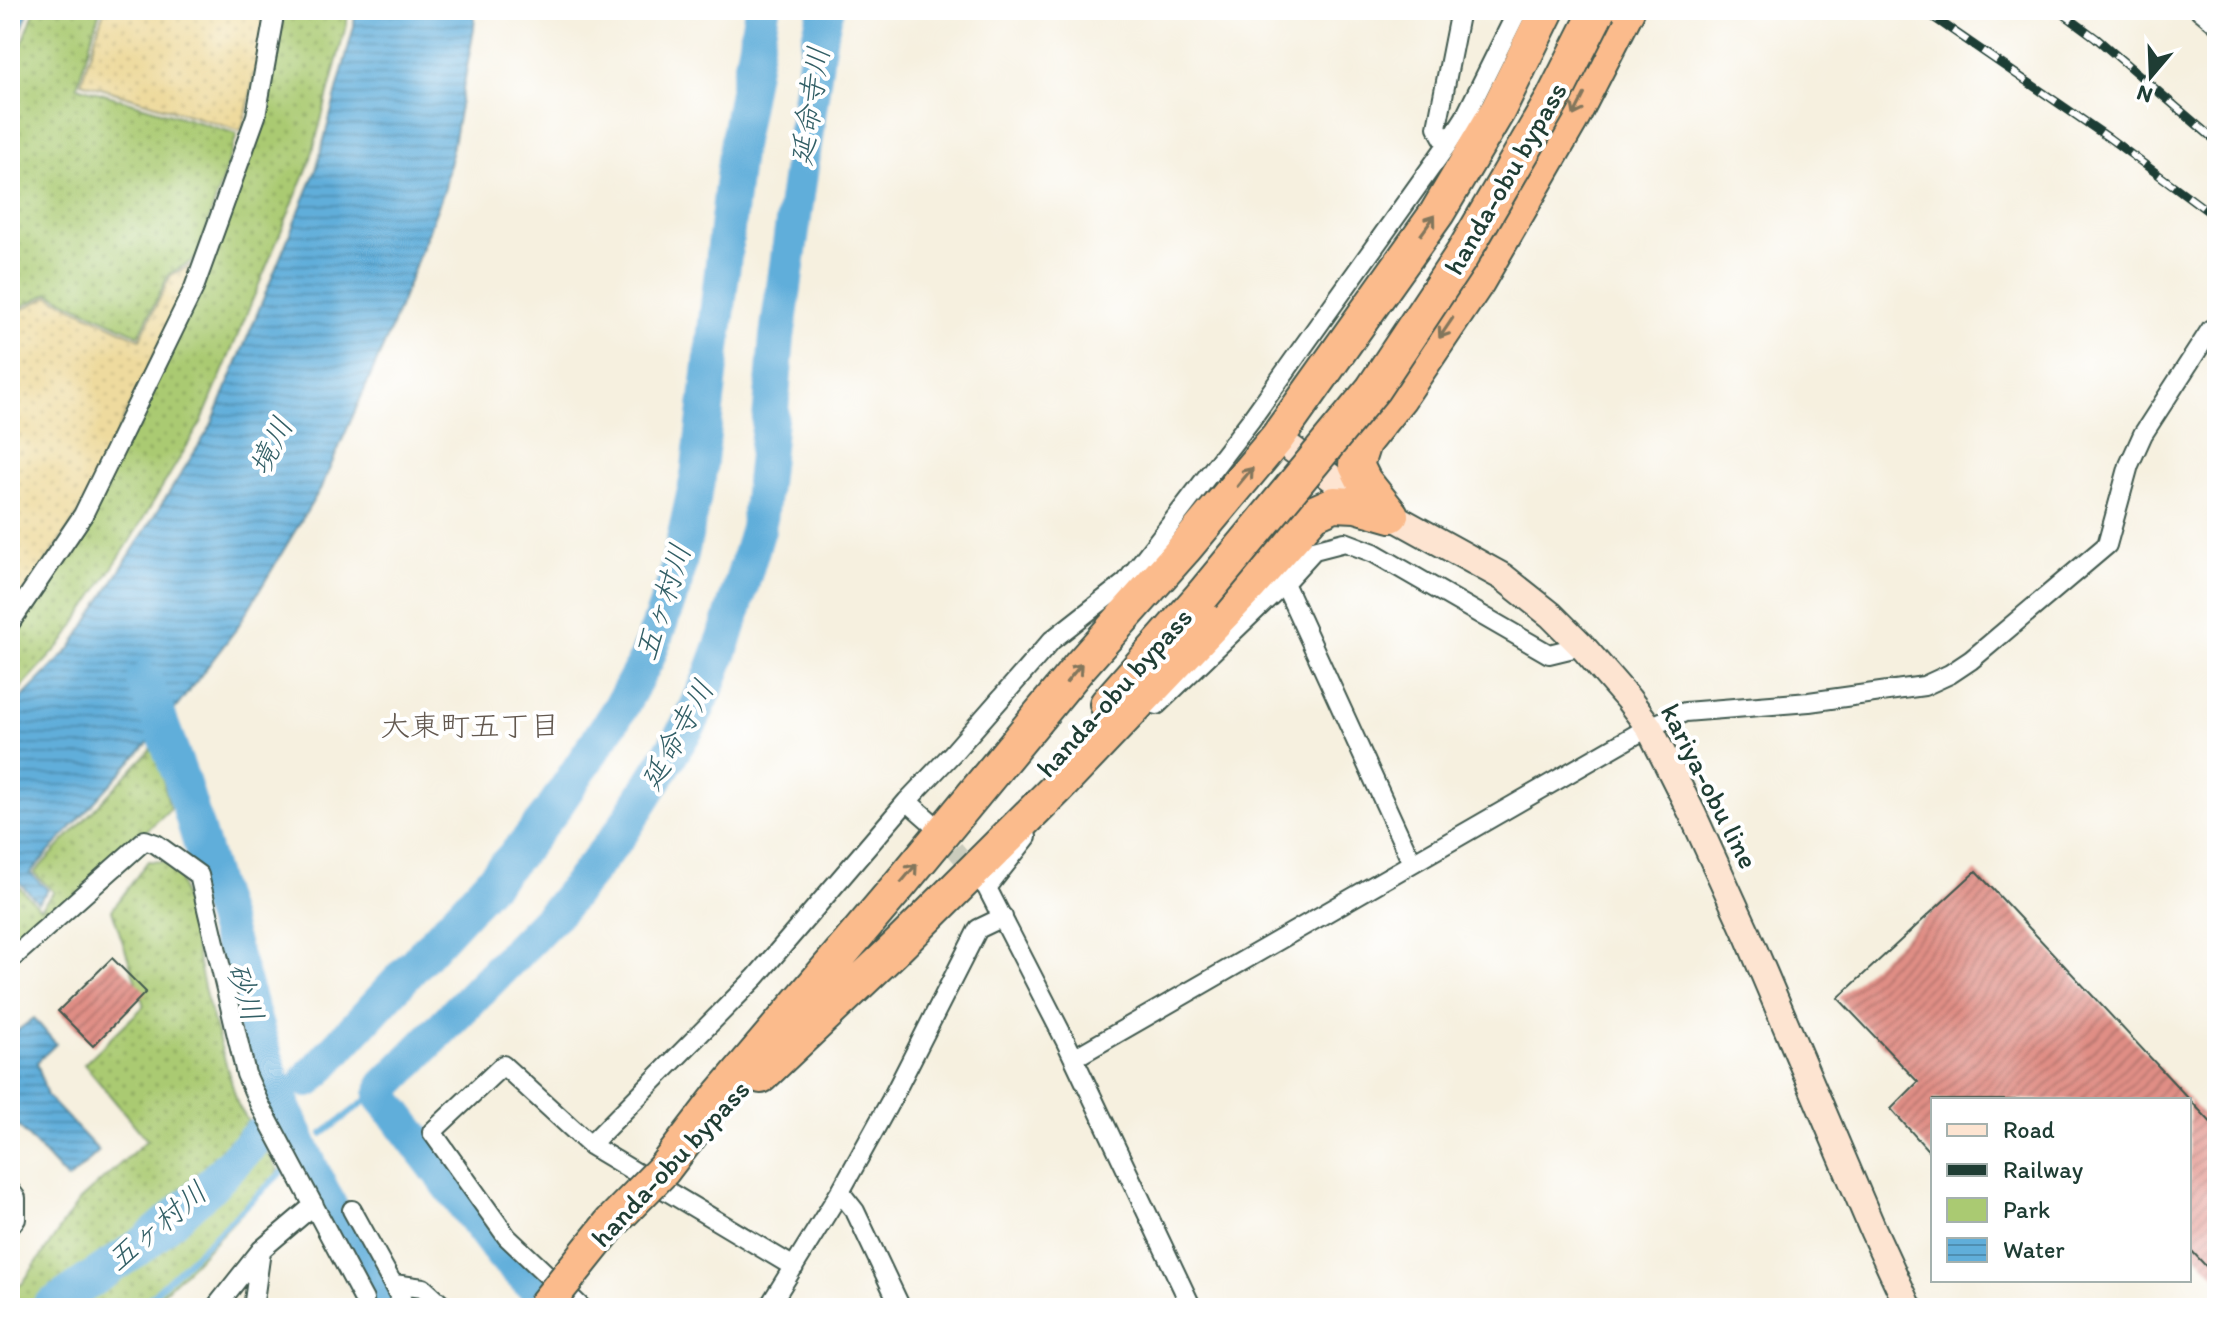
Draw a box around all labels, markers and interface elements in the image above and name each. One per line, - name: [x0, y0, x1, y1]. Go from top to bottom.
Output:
- north arrow: [2111, 36, 2191, 116]
- water label: 延命寺川: [782, 44, 837, 168]
- street label: handa-obu bypass: [1436, 76, 1574, 280]
- text: N: [2133, 79, 2156, 110]
- one-way arrow: [1570, 92, 1586, 116]
- one-way arrow: [1420, 215, 1436, 237]
- one-way arrow: [1438, 316, 1454, 339]
- water label: 境川: [240, 411, 301, 481]
- one-way arrow: [1236, 467, 1254, 487]
- water label: 五ヶ村川: [626, 539, 699, 665]
- street label: handa-obu bypass: [1029, 600, 1199, 784]
- one-way arrow: [1065, 663, 1083, 683]
- water label: 延命寺川: [631, 673, 722, 796]
- street label: kariya-obu line: [1654, 698, 1766, 874]
- district label: 大東町五丁目: [380, 707, 560, 744]
- one-way arrow: [900, 863, 918, 884]
- water label: 砂川: [219, 958, 272, 1026]
- street label: handa-obu bypass: [584, 1072, 756, 1254]
- legend: [1931, 1098, 2191, 1282]
- text: Road: [2003, 1115, 2055, 1144]
- text: Railway: [2003, 1155, 2084, 1184]
- water label: 五ヶ村川: [99, 1173, 215, 1278]
- text: Park: [2003, 1195, 2050, 1224]
- text: Water: [2003, 1235, 2065, 1264]

